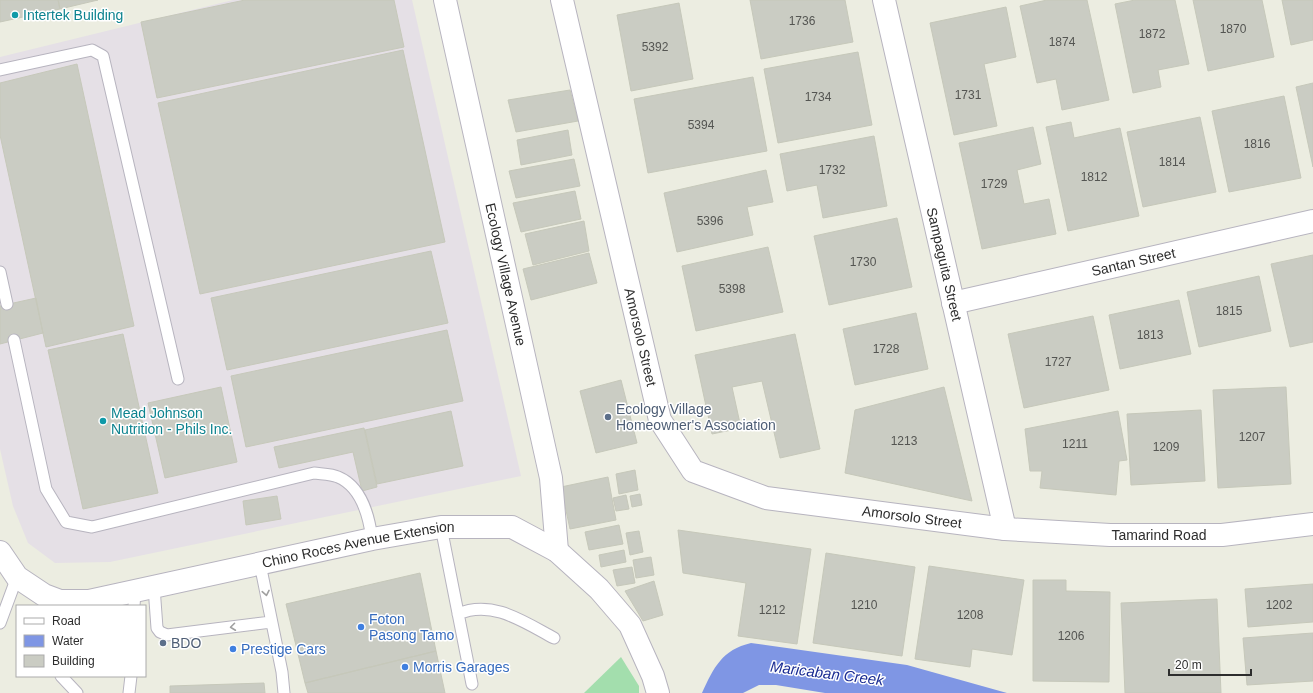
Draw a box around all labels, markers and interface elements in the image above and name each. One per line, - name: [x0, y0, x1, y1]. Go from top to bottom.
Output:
- place label: Intertek Building: [23, 7, 123, 23]
- marker: Intertek Building: [10, 10, 20, 20]
- house number: 1736: [789, 14, 816, 28]
- house number: 1870: [1220, 22, 1247, 36]
- house number: 1872: [1139, 27, 1166, 41]
- house number: 1874: [1049, 35, 1076, 49]
- house number: 5392: [642, 40, 669, 54]
- house number: 1731: [955, 88, 982, 102]
- house number: 1734: [805, 90, 832, 104]
- house number: 5394: [688, 118, 715, 132]
- house number: 1816: [1244, 137, 1271, 151]
- house number: 1814: [1159, 155, 1186, 169]
- house number: 1732: [819, 163, 846, 177]
- house number: 1812: [1081, 170, 1108, 184]
- house number: 1729: [981, 177, 1008, 191]
- street label: Ecology Village Avenue: [482, 201, 529, 348]
- street label: Sampaguita Street: [924, 206, 965, 323]
- house number: 5396: [697, 214, 724, 228]
- street label: Santan Street: [1090, 245, 1177, 279]
- house number: 1730: [850, 255, 877, 269]
- house number: 5398: [719, 282, 746, 296]
- street label: Amorsolo Street: [621, 286, 660, 388]
- house number: 1815: [1216, 304, 1243, 318]
- house number: 1813: [1137, 328, 1164, 342]
- house number: 1728: [873, 342, 900, 356]
- house number: 1727: [1045, 355, 1072, 369]
- place label: Ecology Village Homeowner's Association: [616, 401, 776, 433]
- place label: Mead Johnson Nutrition - Phils Inc.: [111, 405, 232, 437]
- marker: Ecology Village Homeowner's Association: [603, 412, 613, 422]
- marker: Mead Johnson Nutrition - Phils Inc.: [98, 416, 108, 426]
- house number: 1207: [1239, 430, 1266, 444]
- house number: 1213: [891, 434, 918, 448]
- house number: 1211: [1062, 437, 1088, 451]
- house number: 1209: [1153, 440, 1180, 454]
- street label: Amorsolo Street: [861, 503, 963, 531]
- street label: Chino Roces Avenue Extension: [260, 519, 455, 571]
- street label: Tamarind Road: [1111, 527, 1206, 543]
- one-way arrow: [261, 590, 269, 596]
- house number: 1210: [851, 598, 878, 612]
- house number: 1202: [1266, 598, 1293, 612]
- house number: 1212: [759, 603, 786, 617]
- legend: [16, 605, 146, 677]
- house number: 1208: [957, 608, 984, 622]
- place label: Foton Pasong Tamo: [369, 611, 455, 643]
- text: Road: [52, 614, 81, 628]
- one-way arrow: [230, 622, 236, 631]
- marker: Foton Pasong Tamo: [356, 622, 366, 632]
- house number: 1206: [1058, 629, 1085, 643]
- text: Water: [52, 634, 84, 648]
- place label: BDO: [171, 635, 201, 651]
- marker: BDO: [158, 638, 168, 648]
- place label: Prestige Cars: [241, 641, 326, 657]
- marker: Prestige Cars: [228, 644, 238, 654]
- scale bar: [1169, 651, 1251, 677]
- text: Building: [52, 654, 95, 668]
- water label: Maricaban Creek: [769, 658, 886, 689]
- text: 20 m: [1175, 658, 1202, 672]
- place label: Morris Garages: [413, 659, 509, 675]
- marker: Morris Garages: [400, 662, 410, 672]

